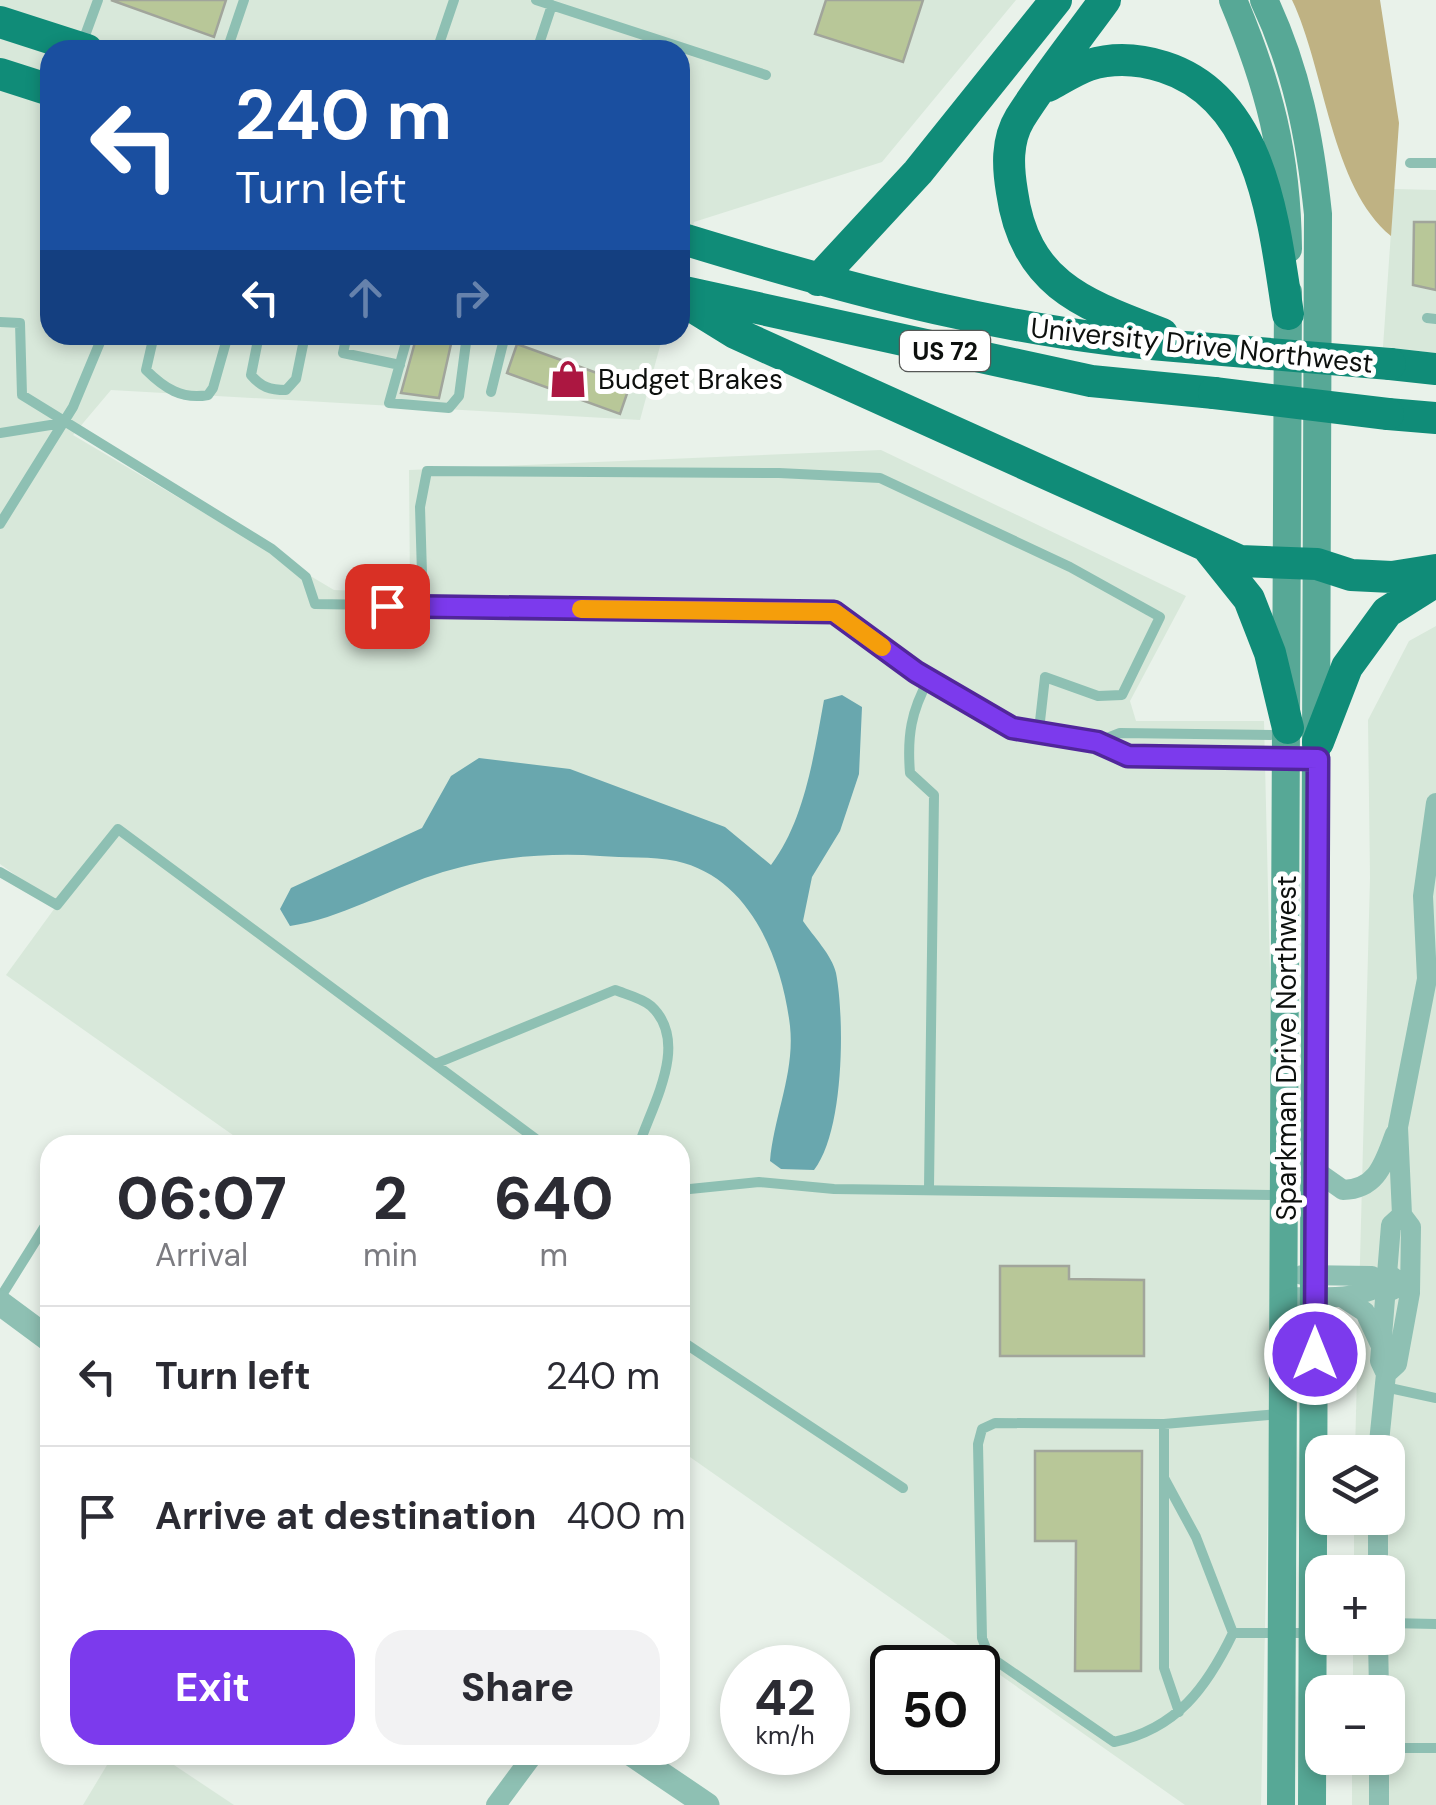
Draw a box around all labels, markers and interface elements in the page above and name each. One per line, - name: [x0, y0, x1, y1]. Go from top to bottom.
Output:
- text: 240 m: [235, 70, 452, 161]
- icon: left: [70, 80, 200, 210]
- text: Turn left: [235, 158, 407, 217]
- icon: left: [233, 270, 288, 325]
- icon: ahead: [338, 270, 393, 325]
- icon: right: [443, 270, 498, 325]
- street label: University Drive Northwest: [1029, 309, 1375, 382]
- road number: US 72: [900, 331, 990, 371]
- shop icon: Budget Brakes: [547, 358, 589, 400]
- place label: Budget Brakes: [598, 361, 783, 398]
- pin: [345, 564, 430, 649]
- icon: arrive: [360, 579, 415, 634]
- street label: Sparkman Drive Northwest: [1268, 875, 1305, 1221]
- text: 06:07: [116, 1159, 287, 1238]
- text: 2: [373, 1159, 408, 1238]
- text: 640: [494, 1159, 614, 1238]
- text: Arrival: [155, 1234, 248, 1276]
- text: min: [363, 1234, 418, 1276]
- text: m: [540, 1234, 568, 1276]
- position arrow: [1263, 1302, 1367, 1406]
- icon: left: [70, 1349, 125, 1404]
- text: Turn left: [155, 1351, 311, 1401]
- text: 240 m: [546, 1351, 660, 1401]
- map controls: [1305, 1435, 1405, 1775]
- button: layers: [1305, 1435, 1405, 1535]
- icon: arrive: [70, 1489, 125, 1544]
- text: Arrive at destination: [155, 1491, 537, 1541]
- text: 400 m: [567, 1491, 686, 1541]
- button: +: [1305, 1555, 1405, 1655]
- button: Exit: [70, 1630, 355, 1745]
- button: Share: [375, 1630, 660, 1745]
- speed limit sign: 50: [870, 1645, 1000, 1775]
- text: 42: [754, 1665, 816, 1731]
- button: −: [1305, 1675, 1405, 1775]
- text: km/h: [755, 1719, 815, 1752]

